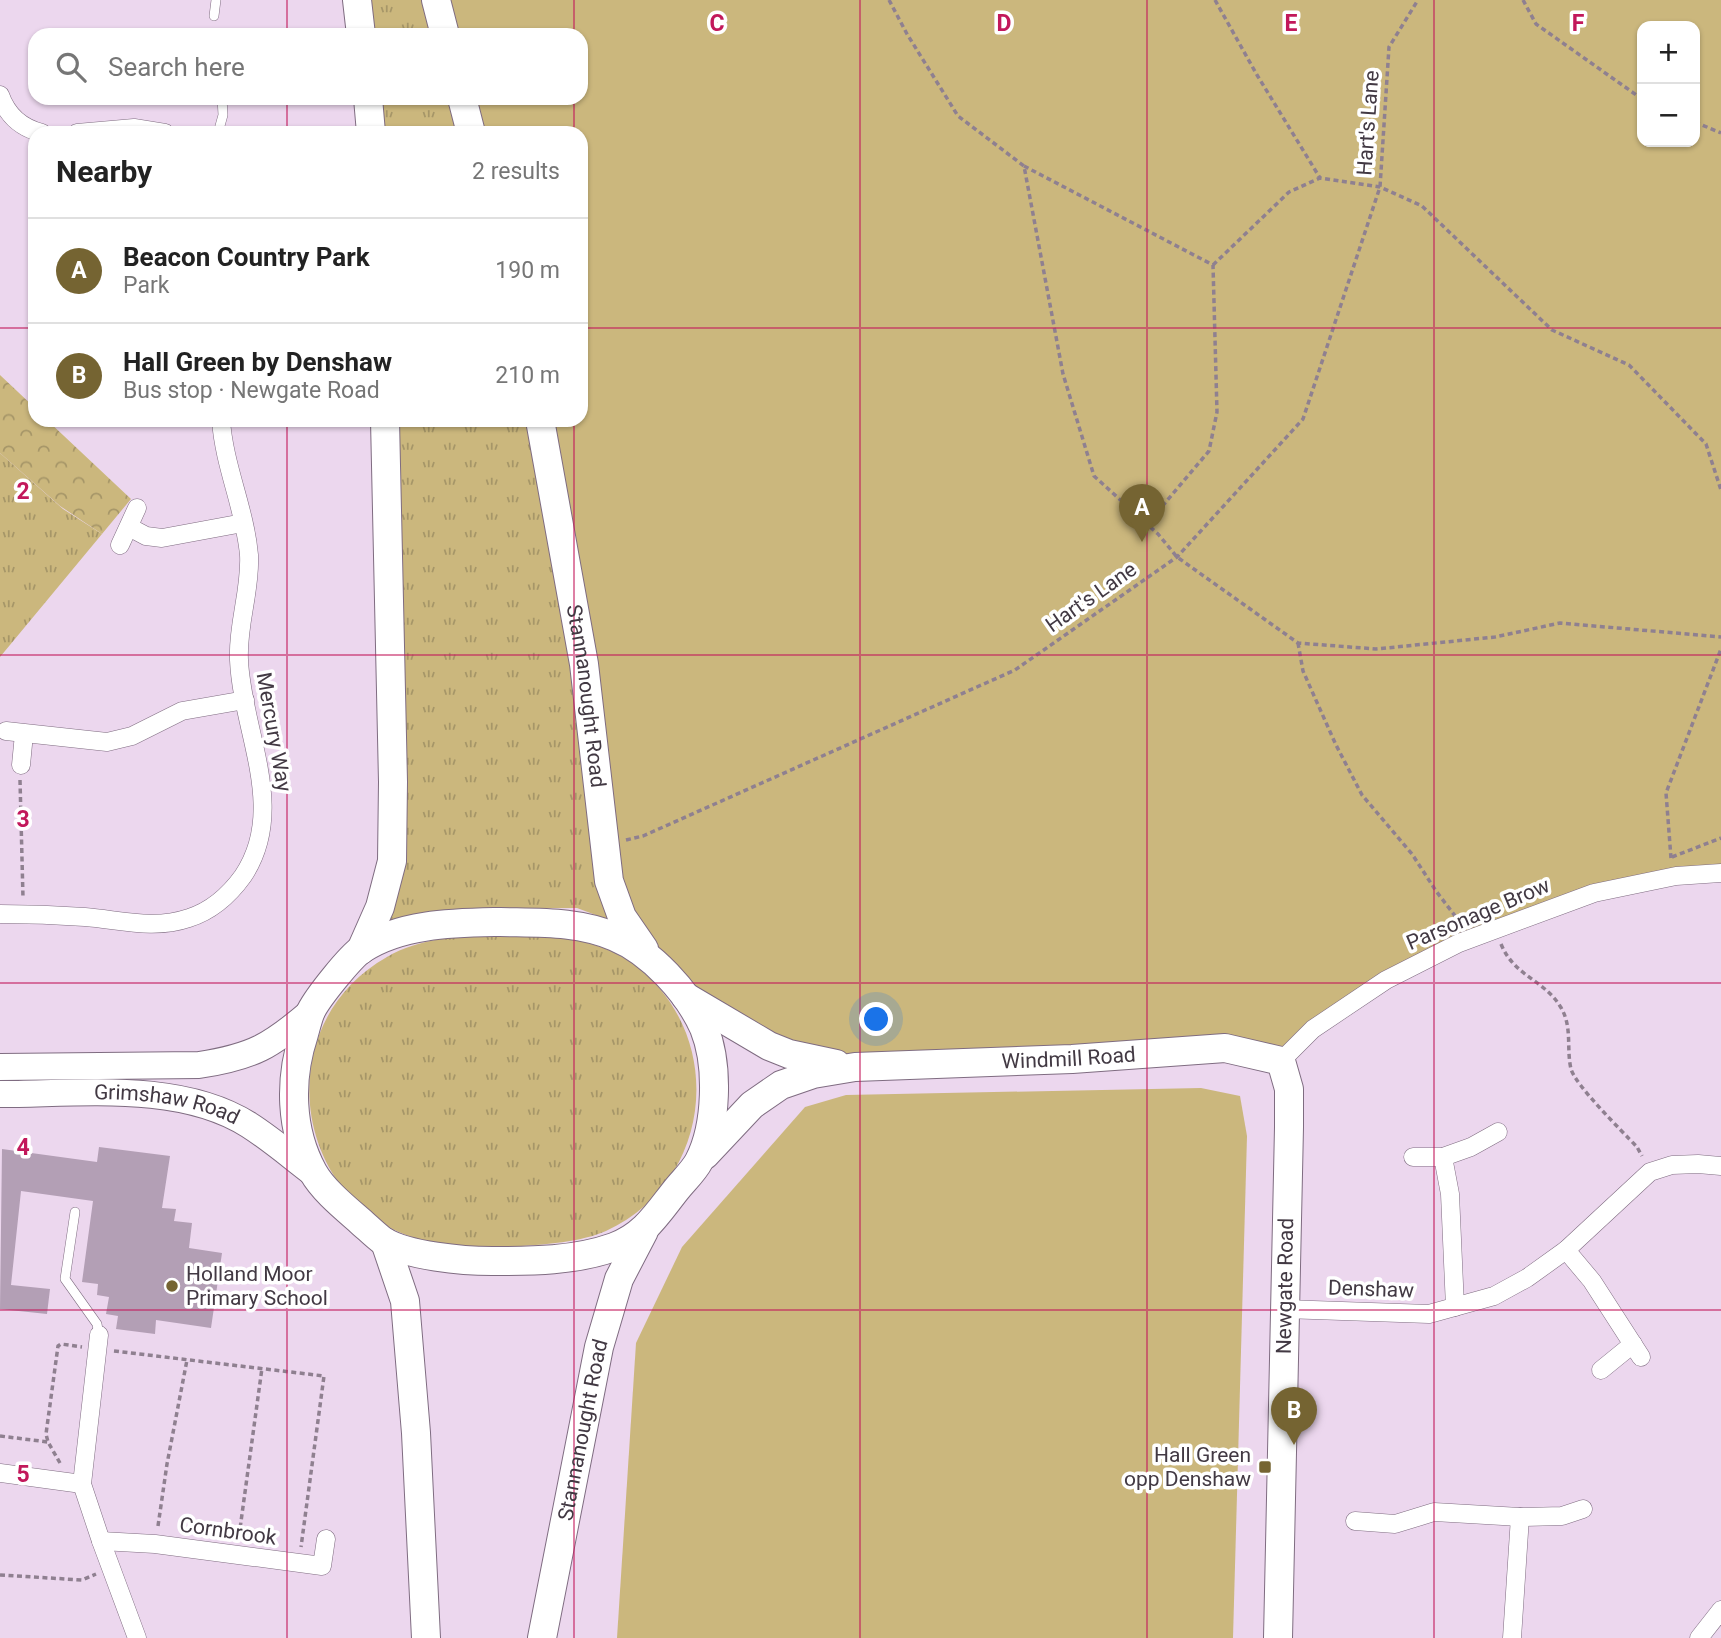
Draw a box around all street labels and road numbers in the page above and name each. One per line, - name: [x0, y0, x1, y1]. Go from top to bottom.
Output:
- street label: Hart's Lane: [1352, 70, 1384, 176]
- street label: Hart's Lane: [1041, 557, 1141, 637]
- street label: Stannanought Road: [562, 603, 610, 789]
- street label: Mercury Way: [252, 670, 296, 794]
- street label: Parsonage Brow: [1403, 873, 1553, 955]
- street label: Windmill Road: [1001, 1042, 1136, 1074]
- street label: Grimshaw Road: [94, 1080, 243, 1129]
- street label: Newgate Road: [1272, 1218, 1298, 1354]
- street label: Denshaw: [1328, 1276, 1415, 1303]
- street label: Stannanought Road: [553, 1336, 613, 1523]
- street label: Cornbrook: [178, 1512, 278, 1550]

